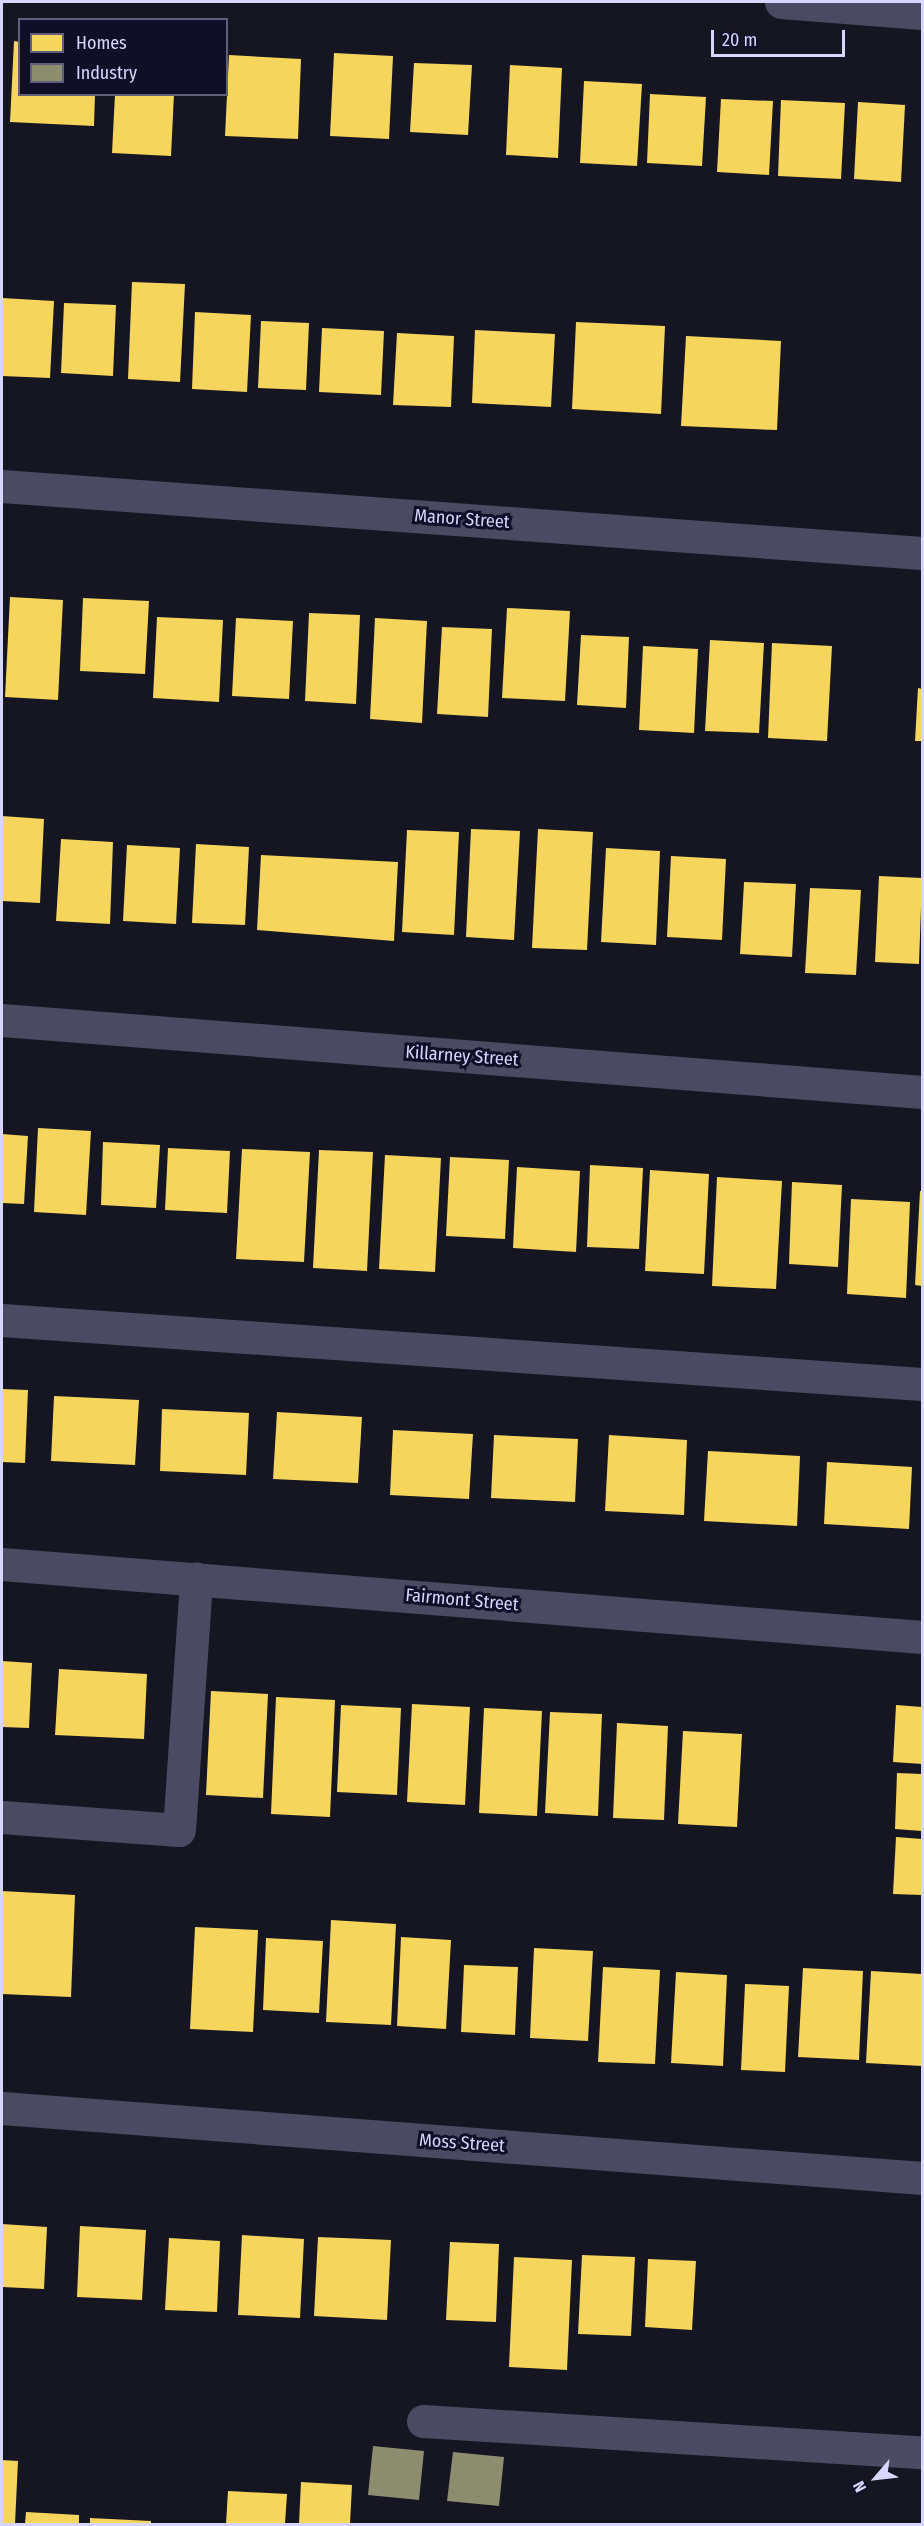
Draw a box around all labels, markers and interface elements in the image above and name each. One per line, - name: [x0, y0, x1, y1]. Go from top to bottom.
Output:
- legend: [18, 18, 228, 96]
- scale bar: [714, 18, 848, 56]
- text: 20 m: [722, 29, 757, 51]
- text: Homes: [76, 32, 127, 54]
- text: Industry: [76, 62, 137, 84]
- street label: Manor Street: [414, 505, 510, 533]
- street label: Killarney Street: [405, 1041, 519, 1071]
- street label: Fairmont Street: [404, 1584, 520, 1616]
- street label: Moss Street: [418, 2129, 506, 2157]
- north arrow: [846, 2448, 906, 2508]
- text: N: [849, 2478, 870, 2495]

